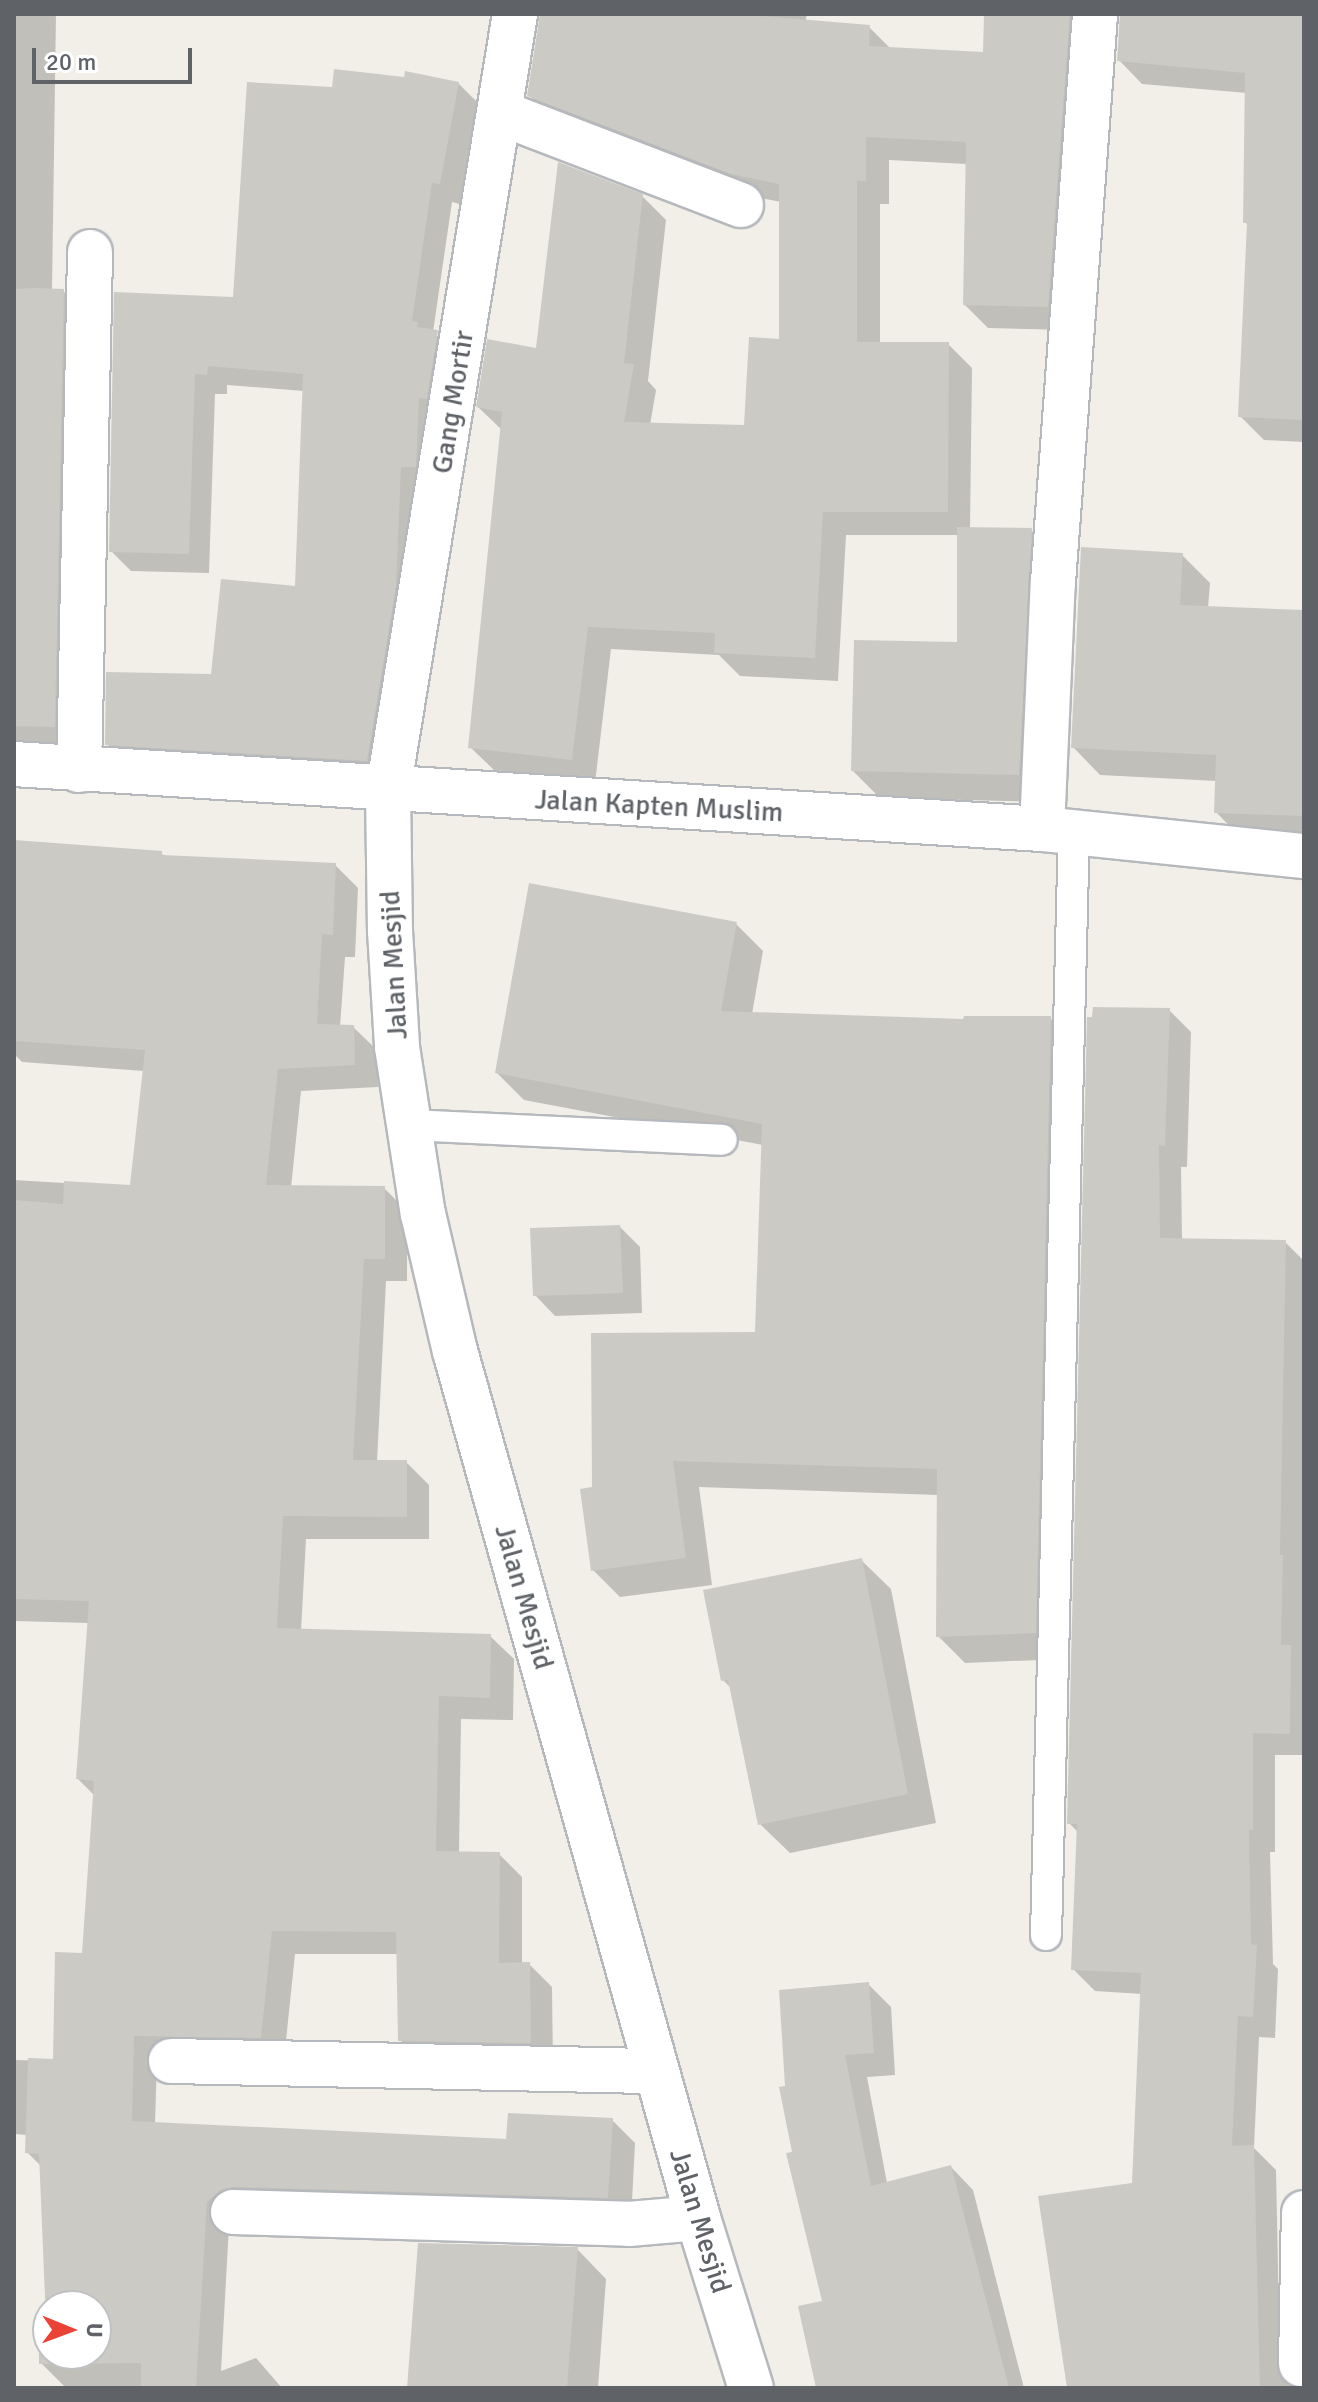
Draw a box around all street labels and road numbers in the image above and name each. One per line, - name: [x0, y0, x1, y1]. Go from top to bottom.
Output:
- street label: Gang Mortir: [425, 328, 481, 476]
- street label: Jalan Kapten Muslim: [534, 783, 784, 829]
- street label: Jalan Mesjid: [373, 890, 415, 1040]
- street label: Jalan Mesjid: [487, 1521, 561, 1673]
- street label: Jalan Mesjid: [662, 2145, 738, 2297]

